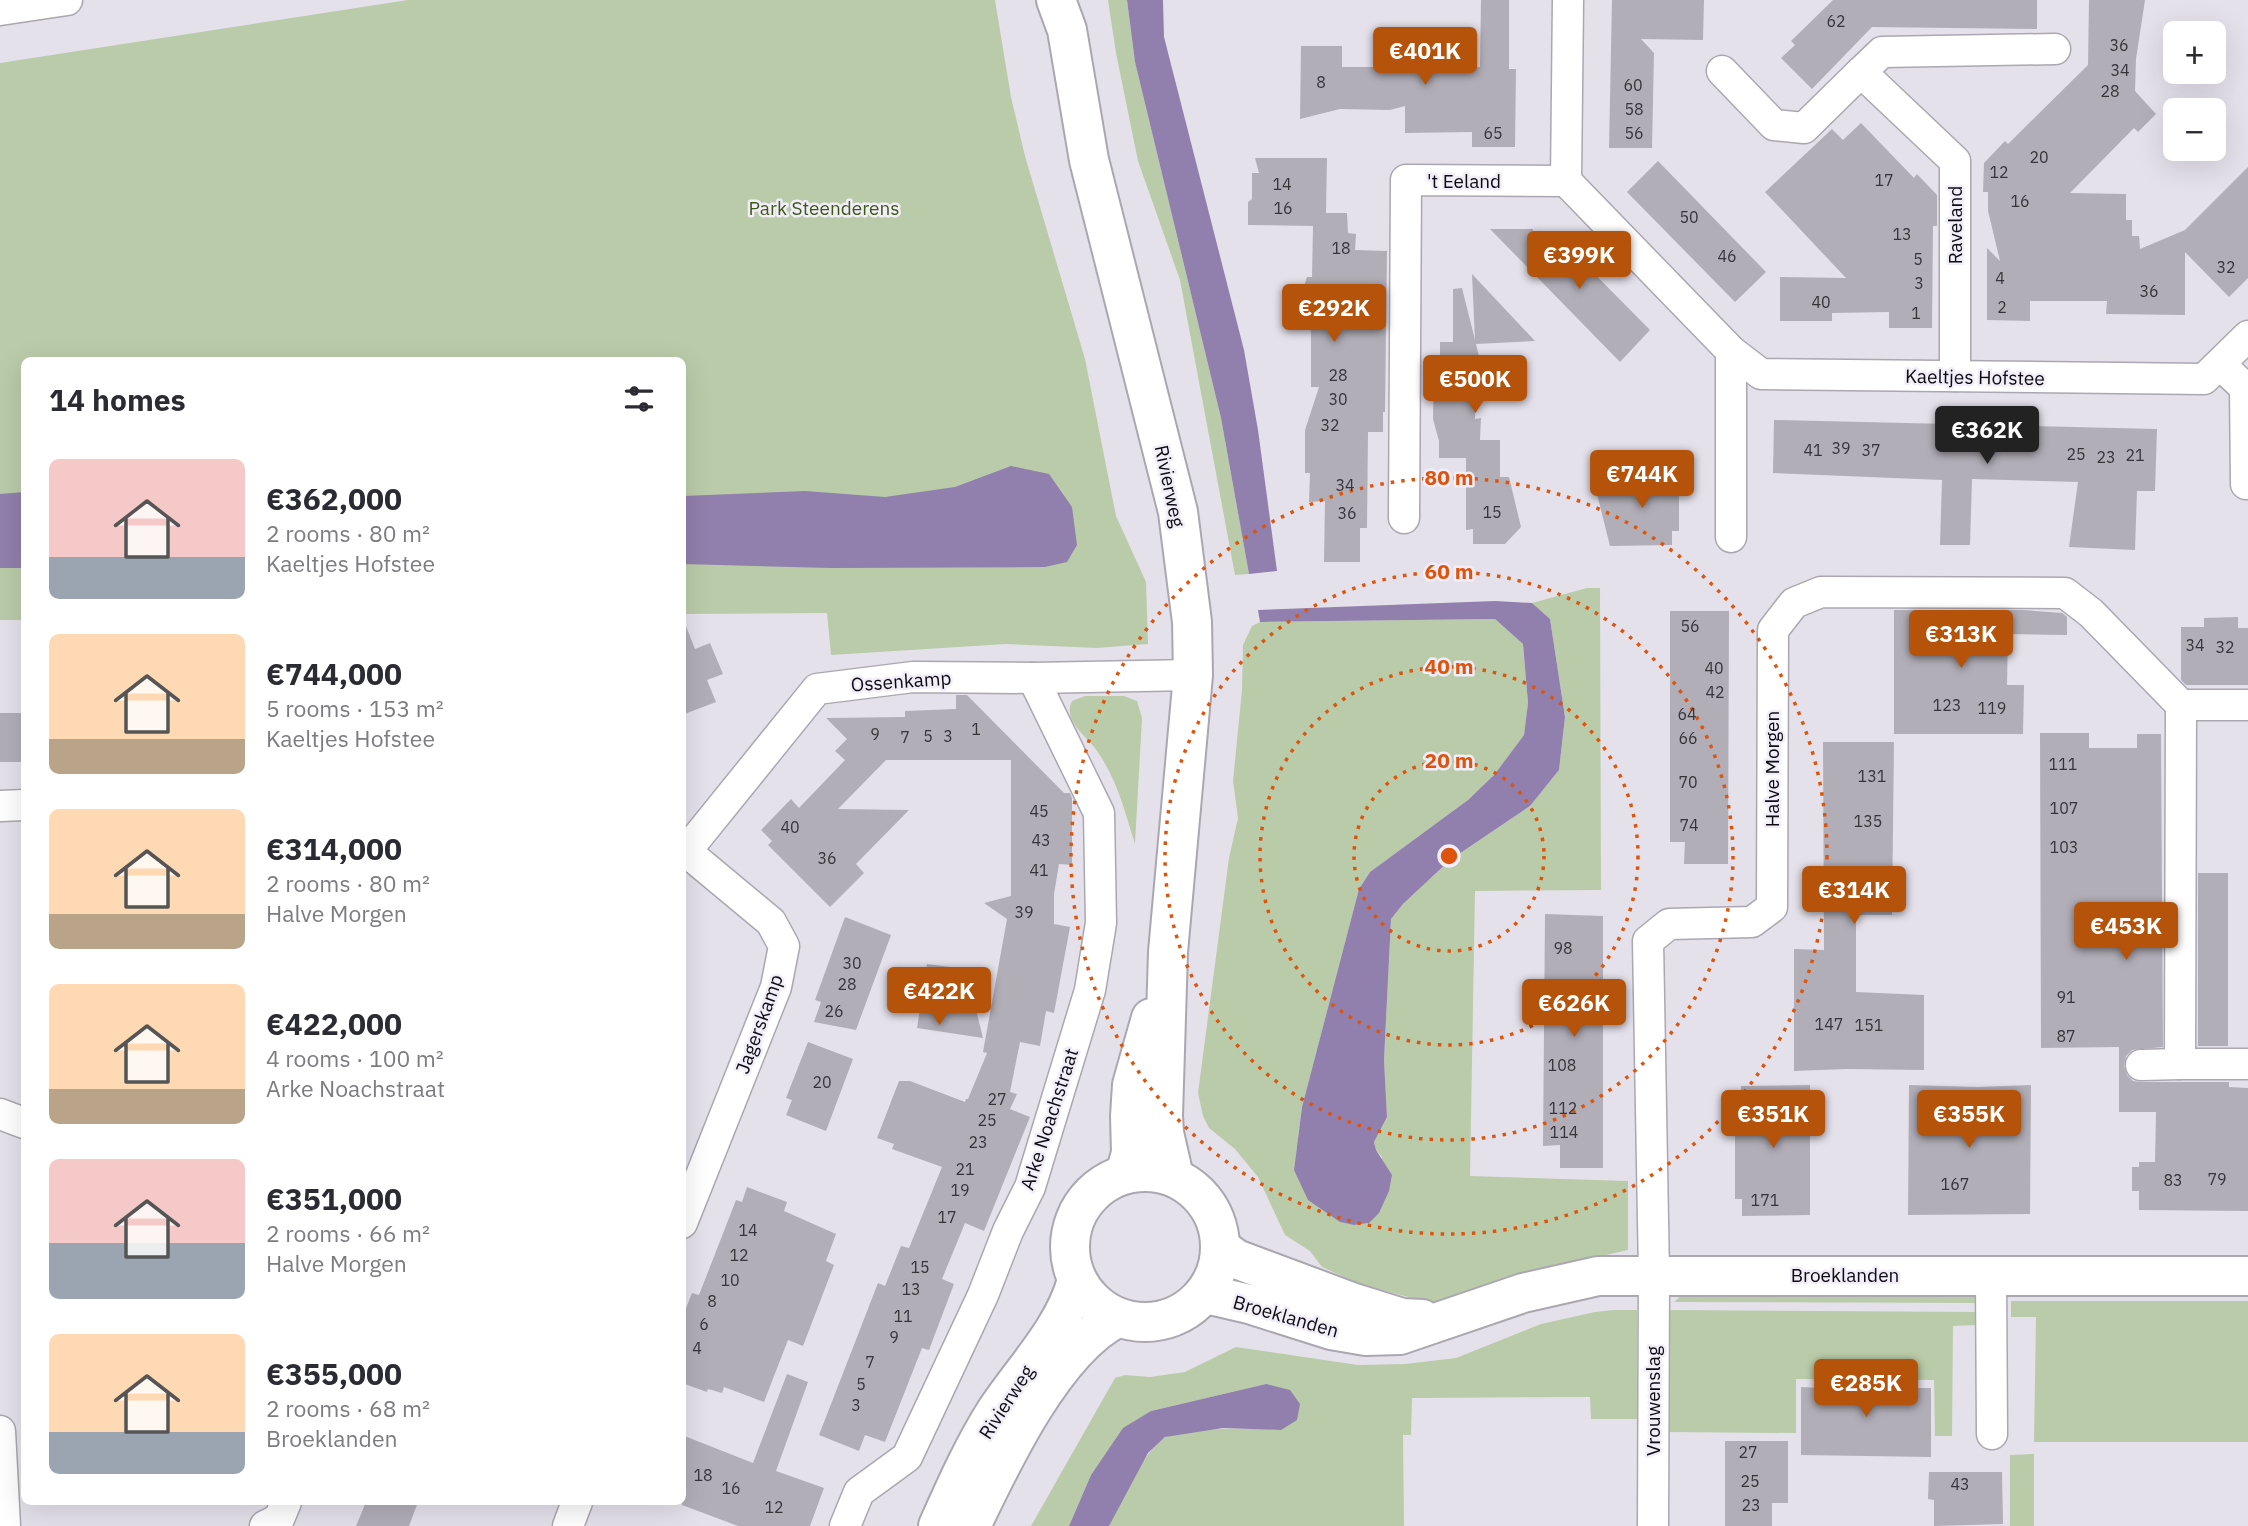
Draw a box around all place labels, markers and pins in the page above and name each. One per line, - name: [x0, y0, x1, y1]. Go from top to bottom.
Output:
- pin: €401K: [1376, 28, 1474, 87]
- pin: €399K: [1530, 232, 1628, 291]
- pin: €292K: [1285, 284, 1383, 344]
- pin: €500K: [1426, 356, 1524, 415]
- pin: €362K: [1938, 406, 2036, 466]
- pin: €744K: [1593, 450, 1691, 510]
- pin: €313K: [1912, 610, 2010, 670]
- centre of rings: [1437, 844, 1461, 868]
- pin: €314K: [1805, 866, 1903, 926]
- pin: €453K: [2077, 902, 2175, 962]
- pin: €422K: [890, 968, 988, 1027]
- pin: €626K: [1525, 979, 1623, 1039]
- pin: €351K: [1724, 1090, 1822, 1150]
- pin: €355K: [1920, 1090, 2018, 1150]
- pin: €285K: [1817, 1360, 1915, 1419]

